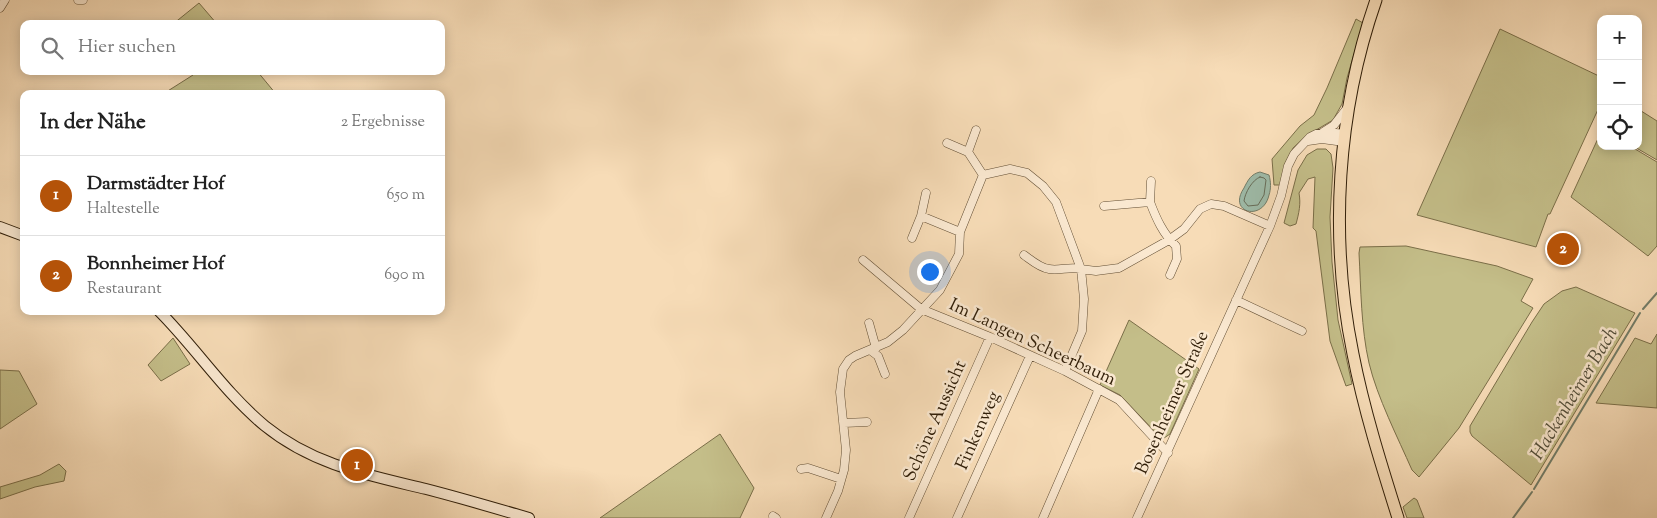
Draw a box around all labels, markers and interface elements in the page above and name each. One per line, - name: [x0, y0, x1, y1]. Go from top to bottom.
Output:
- map controls: [1597, 15, 1642, 150]
- button: +: [1597, 15, 1642, 60]
- search box: [20, 20, 445, 75]
- icon: search: [38, 34, 66, 62]
- text: Hier suchen: [78, 34, 176, 61]
- button: −: [1597, 60, 1642, 105]
- button: locate: [1597, 105, 1642, 150]
- text: In der Nähe: [40, 108, 146, 138]
- text: 2 Ergebnisse: [341, 111, 425, 134]
- text: Darmstädter Hof: [87, 171, 225, 198]
- text: 1: [53, 184, 59, 207]
- text: 650 m: [386, 184, 425, 207]
- text: Haltestelle: [87, 198, 160, 221]
- pin: 2: [1547, 230, 1579, 268]
- text: Bonnheimer Hof: [87, 251, 225, 278]
- your location: [917, 259, 943, 285]
- text: 2: [52, 264, 60, 287]
- text: 690 m: [384, 264, 425, 287]
- text: Restaurant: [87, 278, 162, 301]
- street label: Im Langen Scheerbaum: [944, 293, 1120, 393]
- water label: Hackenheimer Bach: [1525, 322, 1626, 465]
- street label: Bosenheimer Straße: [1130, 327, 1216, 479]
- street label: Schöne Aussicht: [898, 356, 974, 486]
- street label: Finkenweg: [950, 387, 1008, 474]
- pin: 1: [341, 446, 373, 484]

